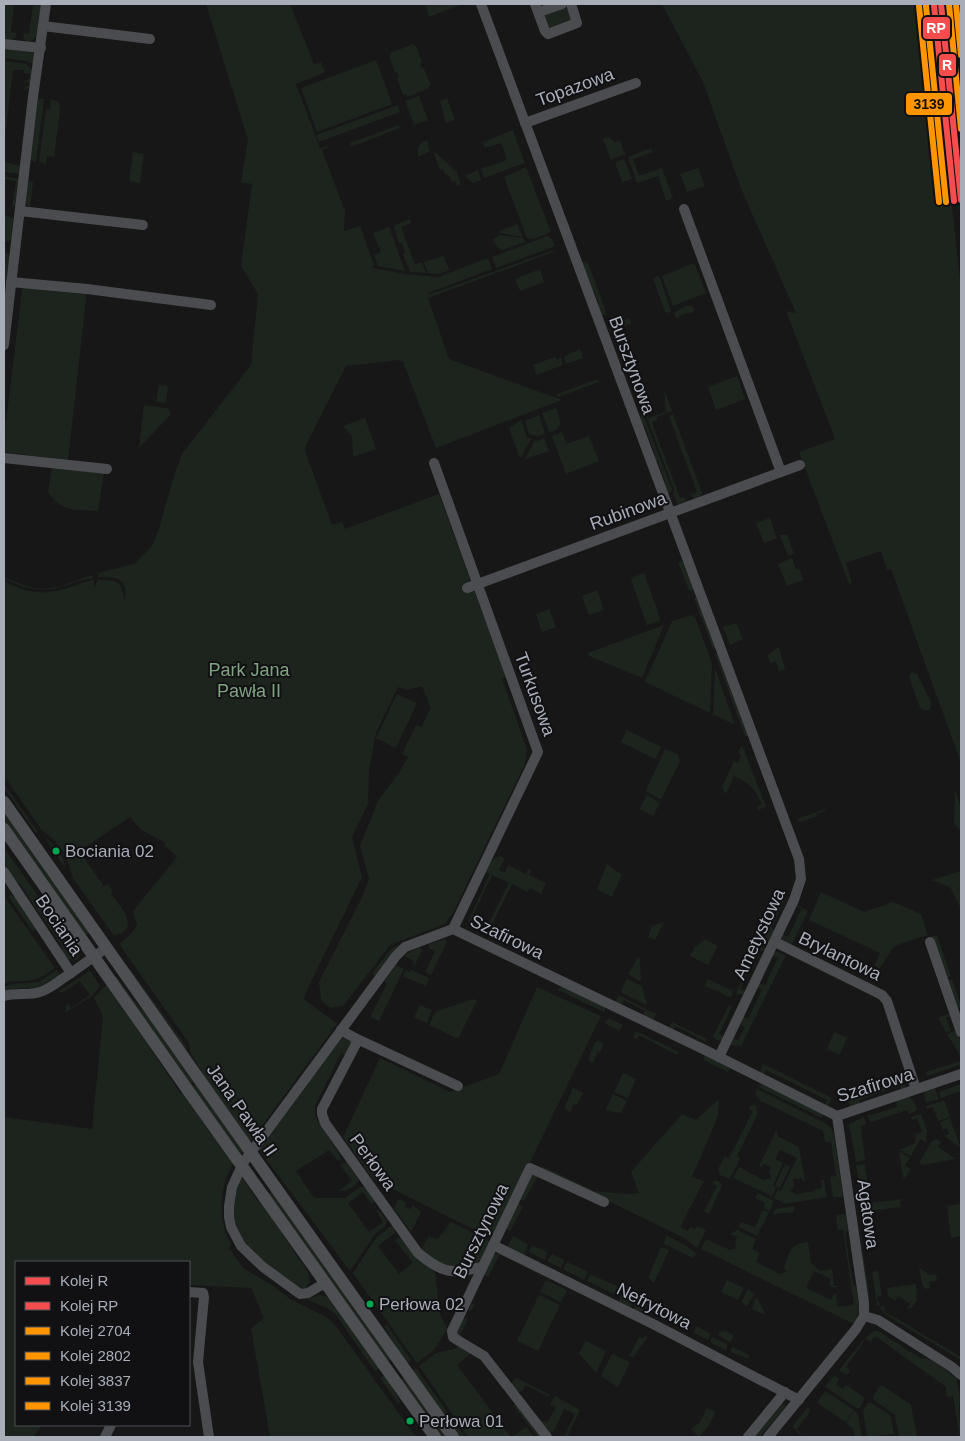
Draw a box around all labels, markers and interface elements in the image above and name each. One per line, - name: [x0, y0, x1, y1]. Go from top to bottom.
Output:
- line badge: RP: [922, 16, 951, 40]
- text: RP: [926, 20, 946, 36]
- line badge: R: [938, 53, 957, 77]
- text: R: [942, 57, 952, 73]
- street label: Topazowa: [533, 63, 617, 110]
- line badge: 3139: [905, 92, 953, 116]
- text: 3139: [913, 96, 945, 112]
- street label: Bursztynowa: [605, 313, 659, 418]
- street label: Rubinowa: [587, 488, 670, 534]
- street label: Turkusowa: [511, 650, 560, 739]
- park label: Park Jana Pawła II: [208, 660, 291, 701]
- place label: Bociania 02: [65, 842, 154, 861]
- marker: Bociania 02: [51, 846, 61, 856]
- street label: Ametystowa: [729, 884, 789, 983]
- street label: Bociania: [31, 891, 87, 960]
- street label: Szafirowa: [467, 911, 548, 964]
- street label: Brylantowa: [796, 927, 885, 985]
- street label: Jana Pawła II: [203, 1060, 281, 1160]
- street label: Szafirowa: [834, 1064, 917, 1106]
- street label: Perłowa: [346, 1130, 401, 1195]
- street label: Agatowa: [853, 1178, 883, 1251]
- street label: Bursztynowa: [449, 1179, 513, 1282]
- legend: [15, 1261, 190, 1426]
- text: Kolej R: [60, 1272, 109, 1289]
- street label: Nefrytowa: [613, 1279, 696, 1334]
- place label: Perłowa 02: [379, 1295, 464, 1314]
- text: Kolej RP: [60, 1297, 118, 1314]
- marker: Perłowa 02: [365, 1299, 375, 1309]
- text: Kolej 2704: [60, 1322, 131, 1339]
- text: Kolej 2802: [60, 1347, 131, 1364]
- text: Kolej 3837: [60, 1372, 131, 1389]
- text: Kolej 3139: [60, 1397, 131, 1414]
- place label: Perłowa 01: [419, 1412, 504, 1431]
- marker: Perłowa 01: [405, 1416, 415, 1426]

